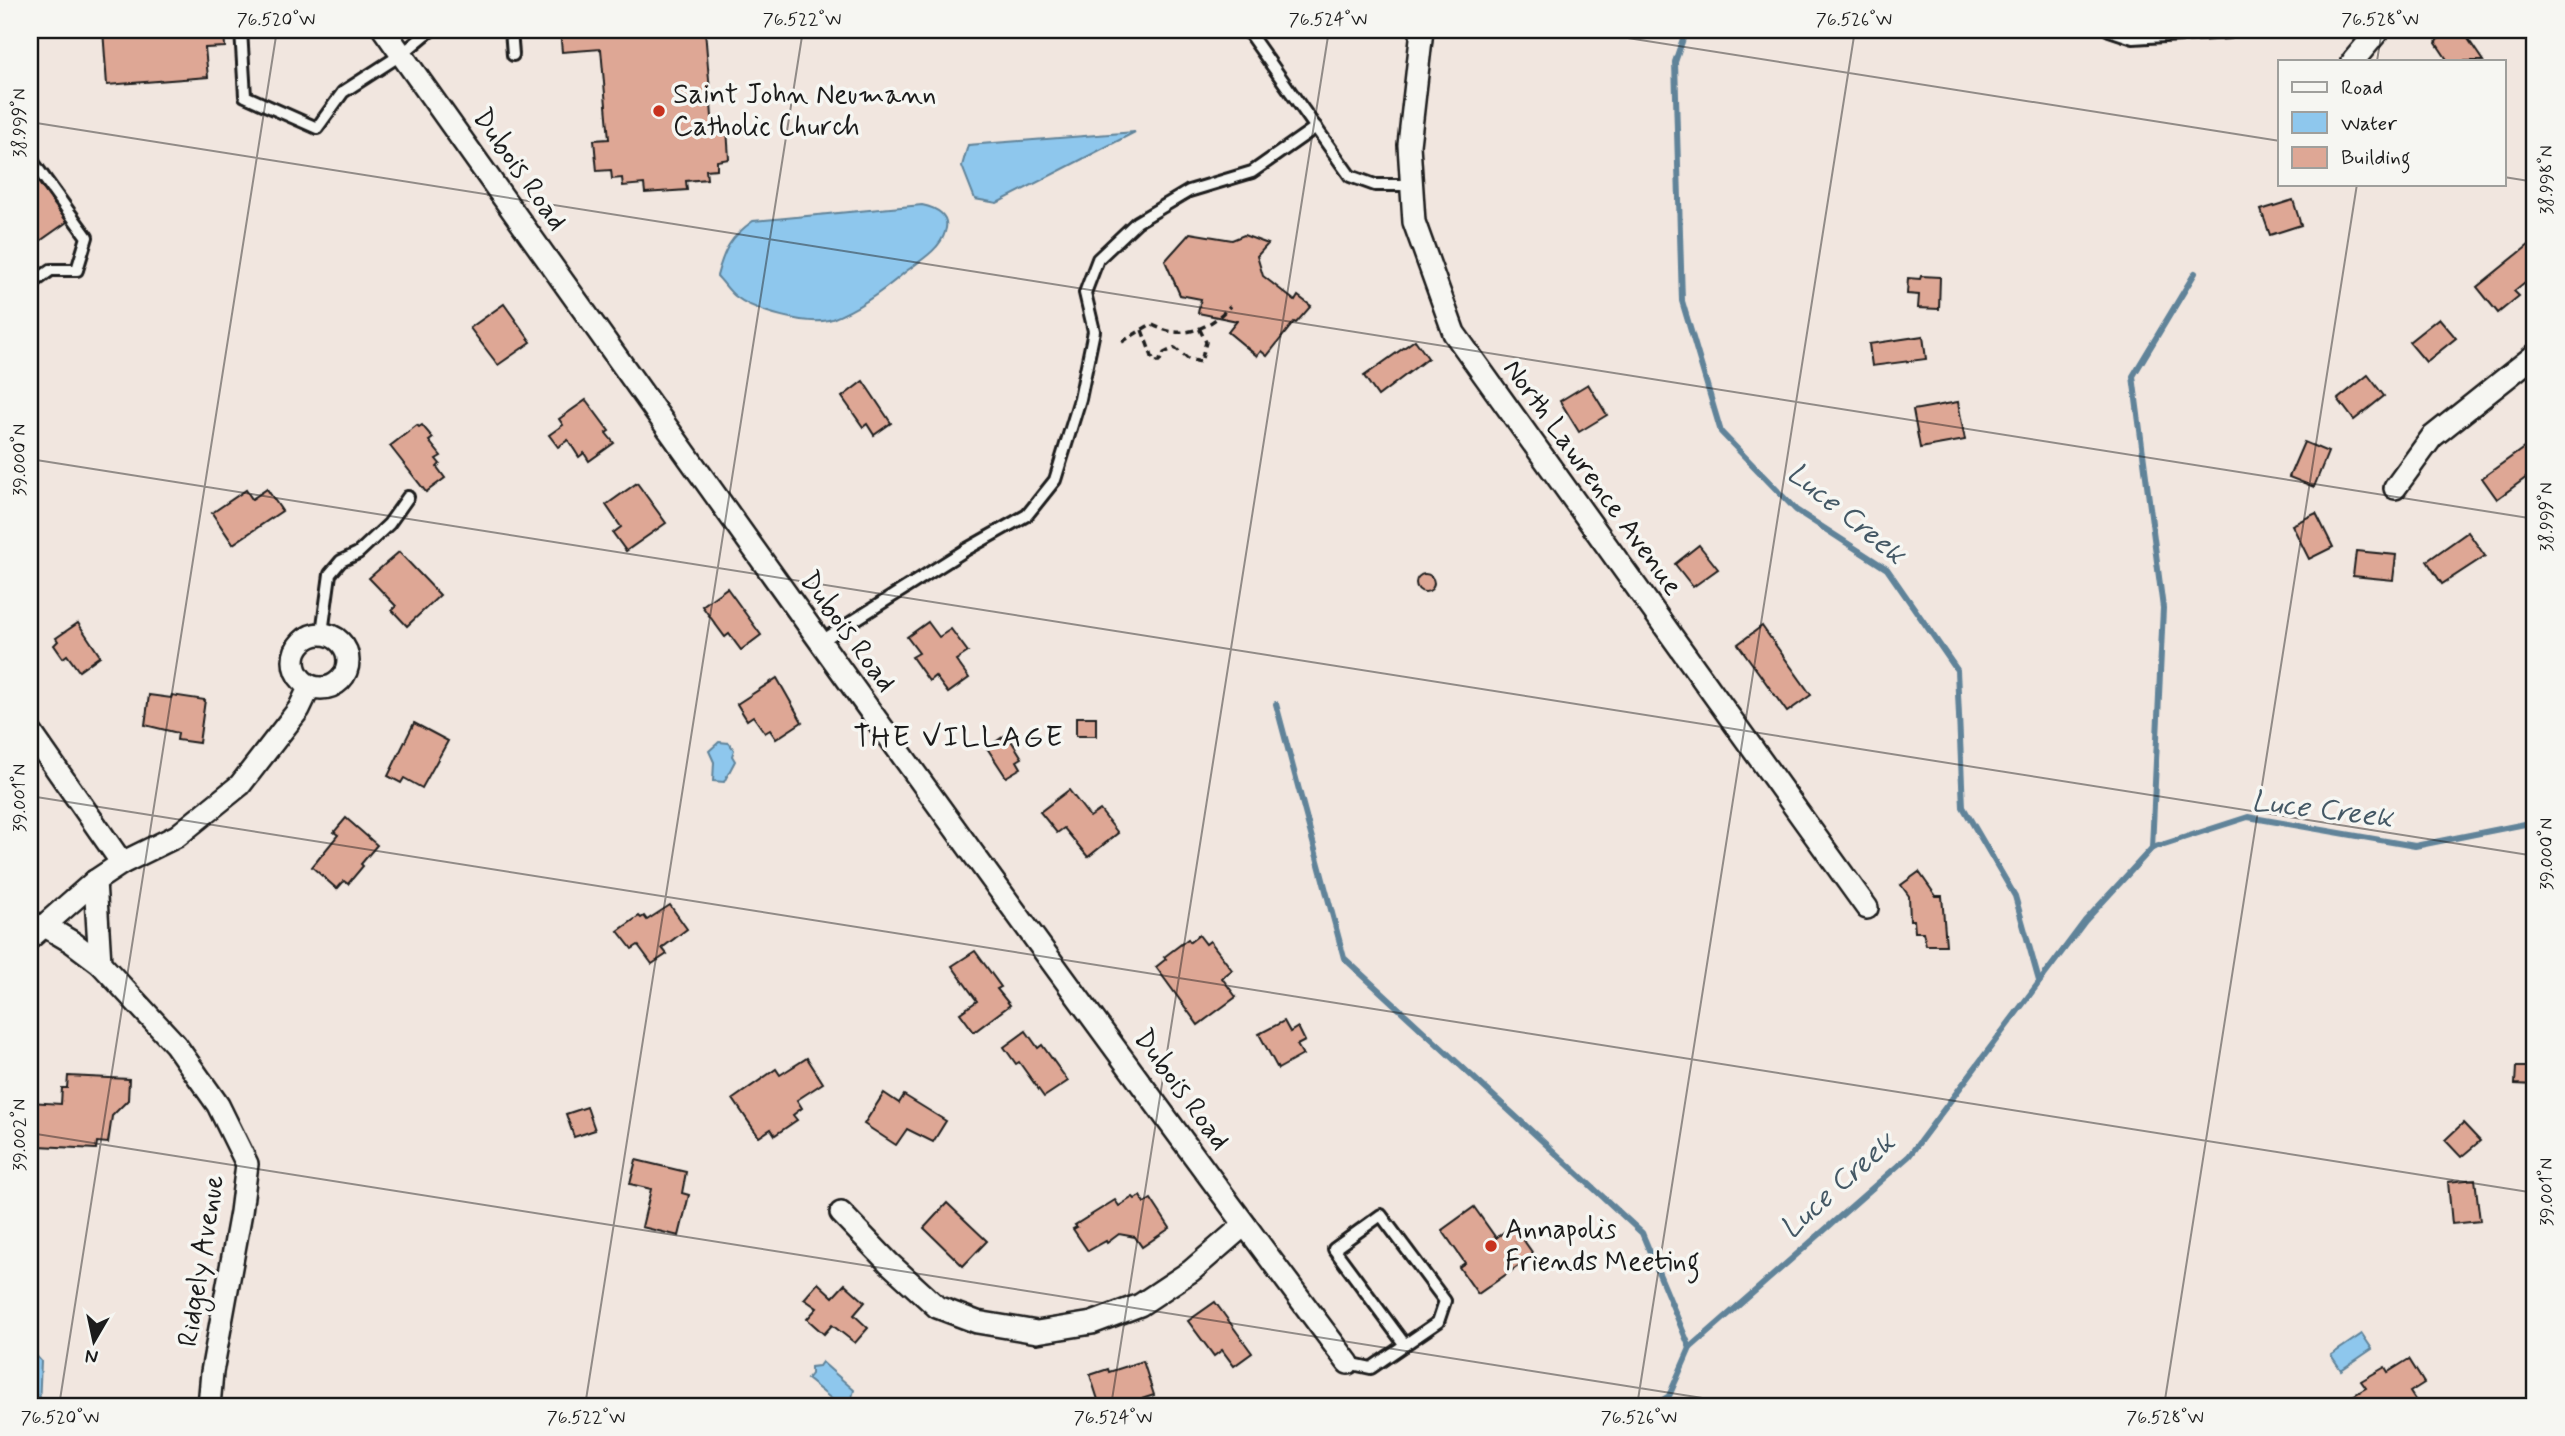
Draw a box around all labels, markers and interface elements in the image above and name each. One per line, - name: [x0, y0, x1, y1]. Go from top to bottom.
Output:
- text: 76.520°W: [237, 8, 315, 32]
- text: 76.522°W: [763, 8, 841, 32]
- text: 76.524°W: [1289, 8, 1367, 32]
- text: 76.526°W: [1816, 8, 1892, 32]
- text: 76.528°W: [2341, 8, 2419, 32]
- legend: [2278, 60, 2506, 186]
- text: Road: [2341, 74, 2383, 102]
- place label: Saint John Neumann Catholic Church: [673, 77, 936, 146]
- text: 38.999°N: [8, 88, 32, 158]
- street label: Dubois Road: [463, 101, 575, 239]
- marker: Saint John Neumann Catholic Church: [651, 103, 667, 119]
- text: Water: [2341, 110, 2397, 138]
- text: Building: [2341, 144, 2411, 174]
- text: 38.998°N: [2535, 145, 2559, 215]
- street label: North Lawrence Avenue: [1494, 352, 1690, 604]
- text: 39.000°N: [8, 424, 32, 496]
- water label: Luce Creek: [1779, 454, 1914, 575]
- text: 38.999°N: [2535, 482, 2559, 552]
- street label: Dubois Road: [790, 564, 904, 700]
- district label: THE VILLAGE: [853, 718, 1065, 757]
- text: 39.001°N: [8, 764, 32, 832]
- water label: Luce Creek: [2249, 782, 2396, 838]
- text: 39.000°N: [2535, 818, 2559, 890]
- street label: Dubois Road: [1124, 1022, 1238, 1158]
- text: 39.002°N: [8, 1099, 32, 1171]
- water label: Luce Creek: [1772, 1123, 1905, 1248]
- text: 39.001°N: [2535, 1158, 2559, 1226]
- street label: Ridgely Avenue: [170, 1172, 236, 1350]
- place label: Annapolis Friends Meeting: [1505, 1212, 1700, 1284]
- marker: Annapolis Friends Meeting: [1483, 1238, 1499, 1254]
- north arrow: [60, 1306, 130, 1376]
- text: N: [83, 1343, 100, 1370]
- text: 76.520°W: [21, 1406, 99, 1430]
- text: 76.522°W: [547, 1406, 625, 1430]
- text: 76.524°W: [1074, 1406, 1152, 1430]
- text: 76.526°W: [1601, 1406, 1677, 1430]
- text: 76.528°W: [2126, 1406, 2204, 1430]

